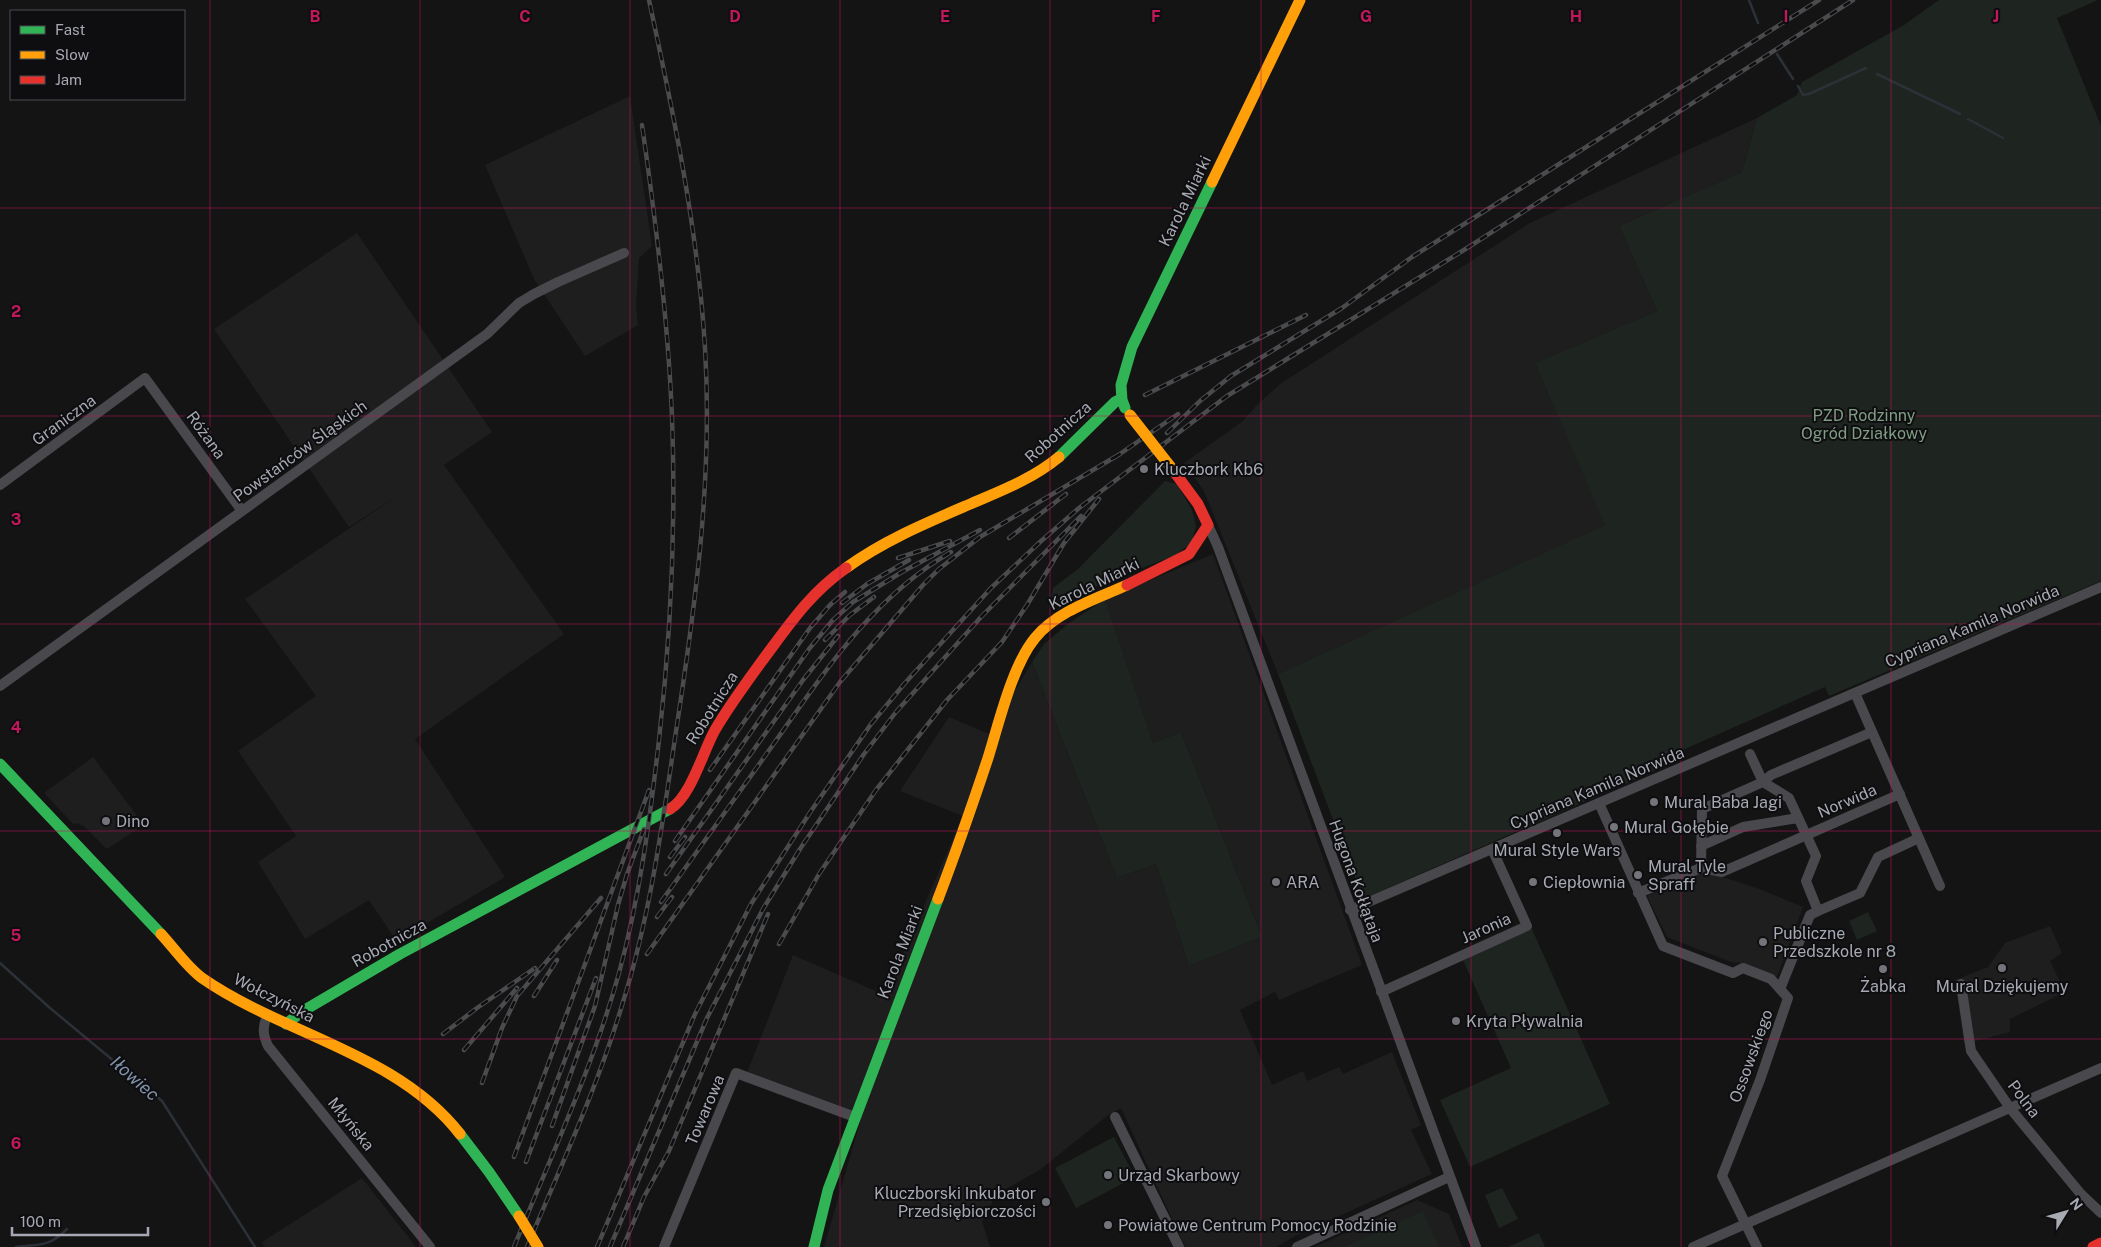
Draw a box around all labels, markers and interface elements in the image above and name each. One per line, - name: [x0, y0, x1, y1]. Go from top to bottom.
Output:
- text: B: [310, 7, 321, 26]
- text: C: [519, 7, 531, 26]
- text: D: [729, 7, 741, 26]
- text: E: [940, 7, 950, 26]
- text: F: [1151, 7, 1161, 26]
- text: G: [1360, 7, 1372, 26]
- text: H: [1570, 7, 1582, 26]
- text: I: [1784, 7, 1788, 26]
- text: J: [1993, 7, 1999, 26]
- legend: [10, 10, 185, 100]
- text: Fast: [55, 21, 85, 38]
- text: Slow: [55, 46, 90, 63]
- text: Jam: [55, 71, 82, 88]
- street label: Karola Miarki: [1155, 153, 1215, 249]
- text: 2: [11, 302, 21, 321]
- street label: Graniczna: [28, 391, 100, 449]
- street label: Powstańców Śląskich: [229, 395, 371, 506]
- street label: Robotnicza: [1021, 397, 1095, 467]
- park label: PZD Rodzinny Ogród Działkowy: [1801, 406, 1927, 443]
- street label: Różana: [182, 408, 230, 462]
- place label: Kluczbork Kb6: [1154, 460, 1263, 479]
- marker: Kluczbork Kb6: [1138, 463, 1150, 475]
- text: 3: [11, 510, 21, 529]
- street label: Karola Miarki: [1046, 554, 1142, 614]
- street label: Cypriana Kamila Norwida: [1882, 581, 2062, 671]
- street label: Robotnicza: [682, 668, 742, 748]
- text: 4: [11, 718, 22, 737]
- street label: Cypriana Kamila Norwida: [1507, 743, 1687, 833]
- street label: Norwida: [1815, 780, 1879, 822]
- place label: Mural Baba Jagi: [1664, 793, 1782, 812]
- marker: Mural Baba Jagi: [1648, 796, 1660, 808]
- place label: Dino: [116, 812, 149, 831]
- marker: Dino: [100, 815, 112, 827]
- street label: Hugona Kołłątaja: [1325, 817, 1387, 945]
- place label: Mural Gołębie: [1624, 818, 1729, 837]
- marker: Mural Gołębie: [1608, 821, 1620, 833]
- marker: Mural Style Wars: [1551, 827, 1563, 839]
- place label: Mural Style Wars: [1494, 841, 1620, 860]
- place label: Mural Tyle Spraff: [1648, 857, 1726, 894]
- marker: Mural Tyle Spraff: [1632, 869, 1644, 881]
- place label: ARA: [1286, 873, 1320, 892]
- place label: Ciepłownia: [1543, 873, 1625, 892]
- marker: ARA: [1270, 876, 1282, 888]
- marker: Ciepłownia: [1527, 876, 1539, 888]
- street label: Karola Miarki: [873, 903, 927, 1001]
- street label: Jaronia: [1458, 909, 1514, 947]
- street label: Robotnicza: [348, 915, 430, 971]
- place label: Publiczne Przedszkole nr 8: [1773, 924, 1896, 961]
- text: 5: [11, 926, 22, 945]
- marker: Publiczne Przedszkole nr 8: [1757, 936, 1769, 948]
- marker: Mural Dziękujemy: [1996, 962, 2008, 974]
- marker: Żabka: [1877, 963, 1889, 975]
- street label: Wołczyńska: [230, 969, 318, 1027]
- place label: Żabka: [1860, 976, 1906, 996]
- place label: Mural Dziękujemy: [1936, 977, 2069, 996]
- street label: Ossowskiego: [1725, 1007, 1777, 1105]
- place label: Kryta Pływalnia: [1466, 1012, 1583, 1031]
- marker: Kryta Pływalnia: [1450, 1015, 1462, 1027]
- water label: Iłowiec: [106, 1051, 164, 1105]
- street label: Towarowa: [682, 1072, 728, 1148]
- street label: Polna: [2004, 1077, 2044, 1121]
- street label: Młyńska: [324, 1094, 378, 1154]
- text: 6: [11, 1134, 21, 1153]
- place label: Urząd Skarbowy: [1118, 1166, 1240, 1185]
- marker: Urząd Skarbowy: [1102, 1169, 1114, 1181]
- place label: Kluczborski Inkubator Przedsiębiorczości: [874, 1184, 1036, 1221]
- north arrow: [2041, 1187, 2091, 1237]
- text: N: [2067, 1195, 2086, 1213]
- marker: Kluczborski Inkubator Przedsiębiorczości: [1040, 1196, 1052, 1208]
- scale bar: [12, 1204, 149, 1236]
- text: 100 m: [20, 1213, 61, 1230]
- place label: Powiatowe Centrum Pomocy Rodzinie: [1118, 1216, 1397, 1235]
- marker: Powiatowe Centrum Pomocy Rodzinie: [1102, 1219, 1114, 1231]

